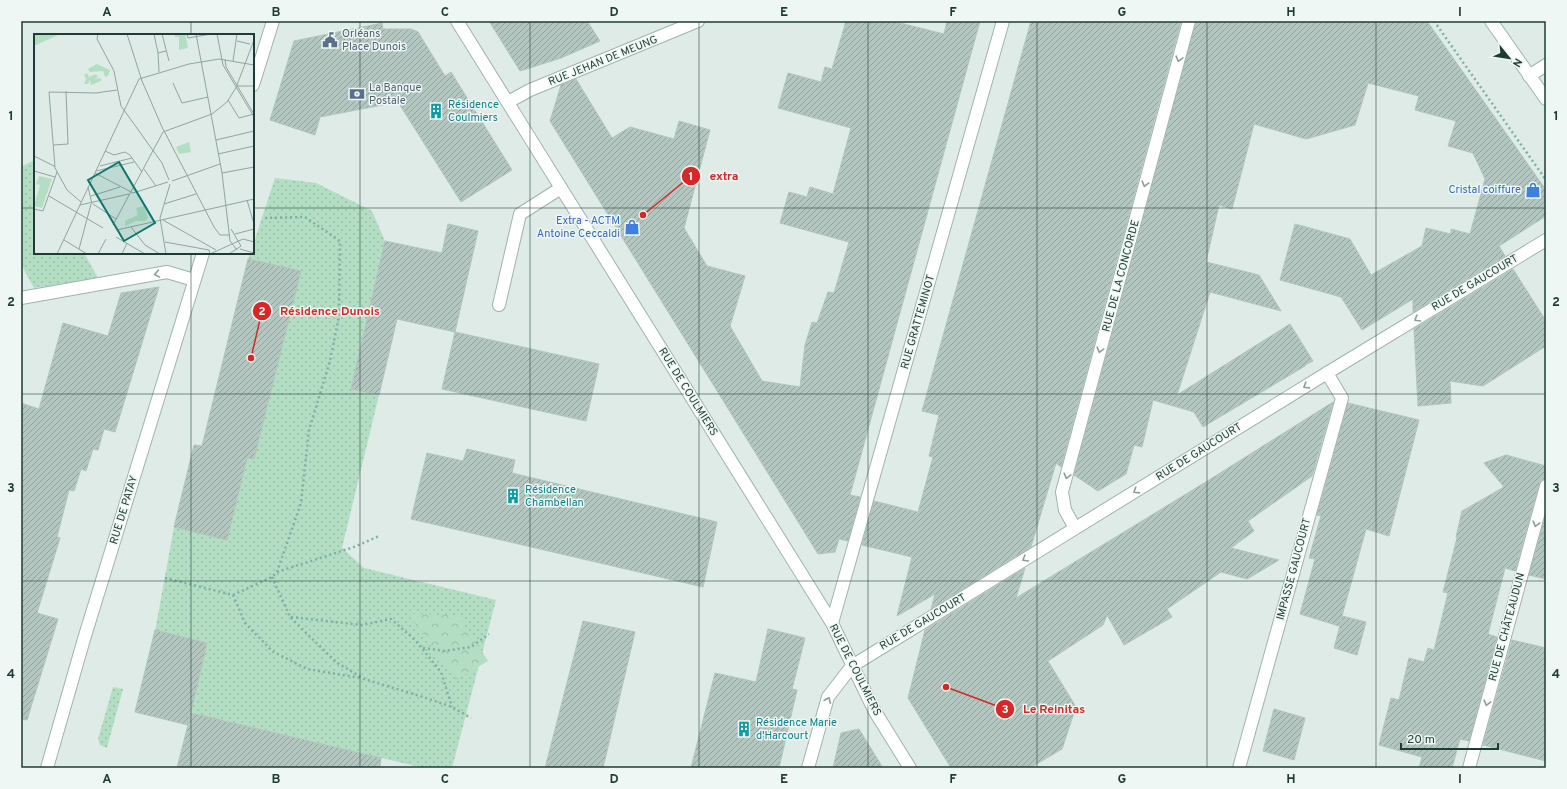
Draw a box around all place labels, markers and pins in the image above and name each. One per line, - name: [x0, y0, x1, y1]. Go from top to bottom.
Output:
- place label: Orléans Place Dunois: [342, 27, 406, 54]
- public building icon: Orléans Place Dunois: [321, 31, 339, 49]
- place label: La Banque Postale: [369, 81, 421, 108]
- bank icon: La Banque Postale: [348, 85, 366, 103]
- place label: Résidence Coulmiers: [448, 98, 499, 125]
- building icon: Résidence Coulmiers: [427, 102, 445, 120]
- callout: extra: [681, 164, 746, 188]
- shop icon: Cristal coiffure: [1524, 181, 1542, 199]
- place label: Cristal coiffure: [1448, 183, 1521, 197]
- place label: Extra - ACTM Antoine Ceccaldi: [537, 214, 620, 241]
- shop icon: Extra - ACTM Antoine Ceccaldi: [623, 218, 641, 236]
- callout: Résidence Dunois: [252, 299, 387, 323]
- place label: Résidence Chambellan: [525, 483, 584, 510]
- building icon: Résidence Chambellan: [504, 487, 522, 505]
- callout: Le Reinitas: [995, 697, 1093, 721]
- place label: Résidence Marie d'Harcourt: [756, 716, 837, 743]
- building icon: Résidence Marie d'Harcourt: [735, 720, 753, 738]

